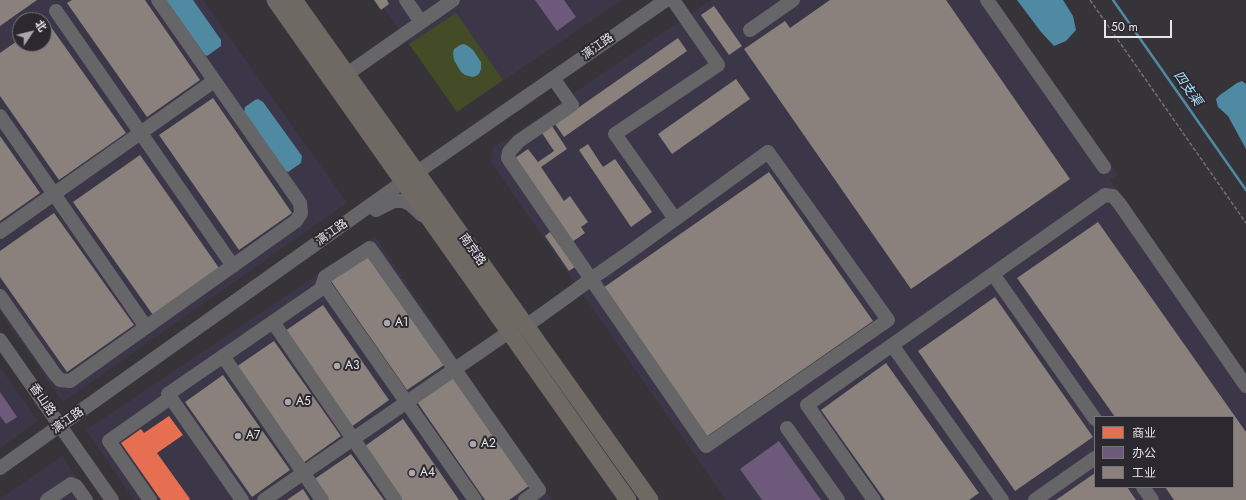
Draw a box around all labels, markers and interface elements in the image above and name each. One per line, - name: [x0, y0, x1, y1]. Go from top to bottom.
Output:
- north arrow: [12, 12, 52, 52]
- scale bar: [1106, 12, 1174, 38]
- text: 北: [31, 17, 51, 35]
- text: 50 m: [1111, 18, 1138, 36]
- street label: 漓江路: [579, 31, 617, 63]
- water label: 四支渠: [1169, 69, 1205, 109]
- street label: 漓江路: [313, 217, 351, 249]
- street label: 南京路: [456, 231, 488, 269]
- place label: A1: [395, 316, 408, 330]
- marker: A1: [382, 318, 392, 328]
- place label: A3: [345, 359, 359, 373]
- marker: A3: [332, 361, 342, 371]
- street label: 香山路: [26, 381, 58, 419]
- place label: A5: [296, 395, 311, 409]
- marker: A5: [283, 397, 293, 407]
- street label: 漓江路: [49, 405, 87, 437]
- legend: [1094, 416, 1234, 488]
- text: 商业: [1132, 424, 1156, 442]
- place label: A7: [246, 429, 260, 443]
- marker: A7: [233, 431, 243, 441]
- place label: A2: [481, 437, 496, 451]
- marker: A2: [468, 439, 478, 449]
- text: 办公: [1132, 444, 1156, 462]
- text: 工业: [1132, 464, 1156, 482]
- place label: A4: [420, 466, 435, 480]
- marker: A4: [407, 468, 417, 478]

